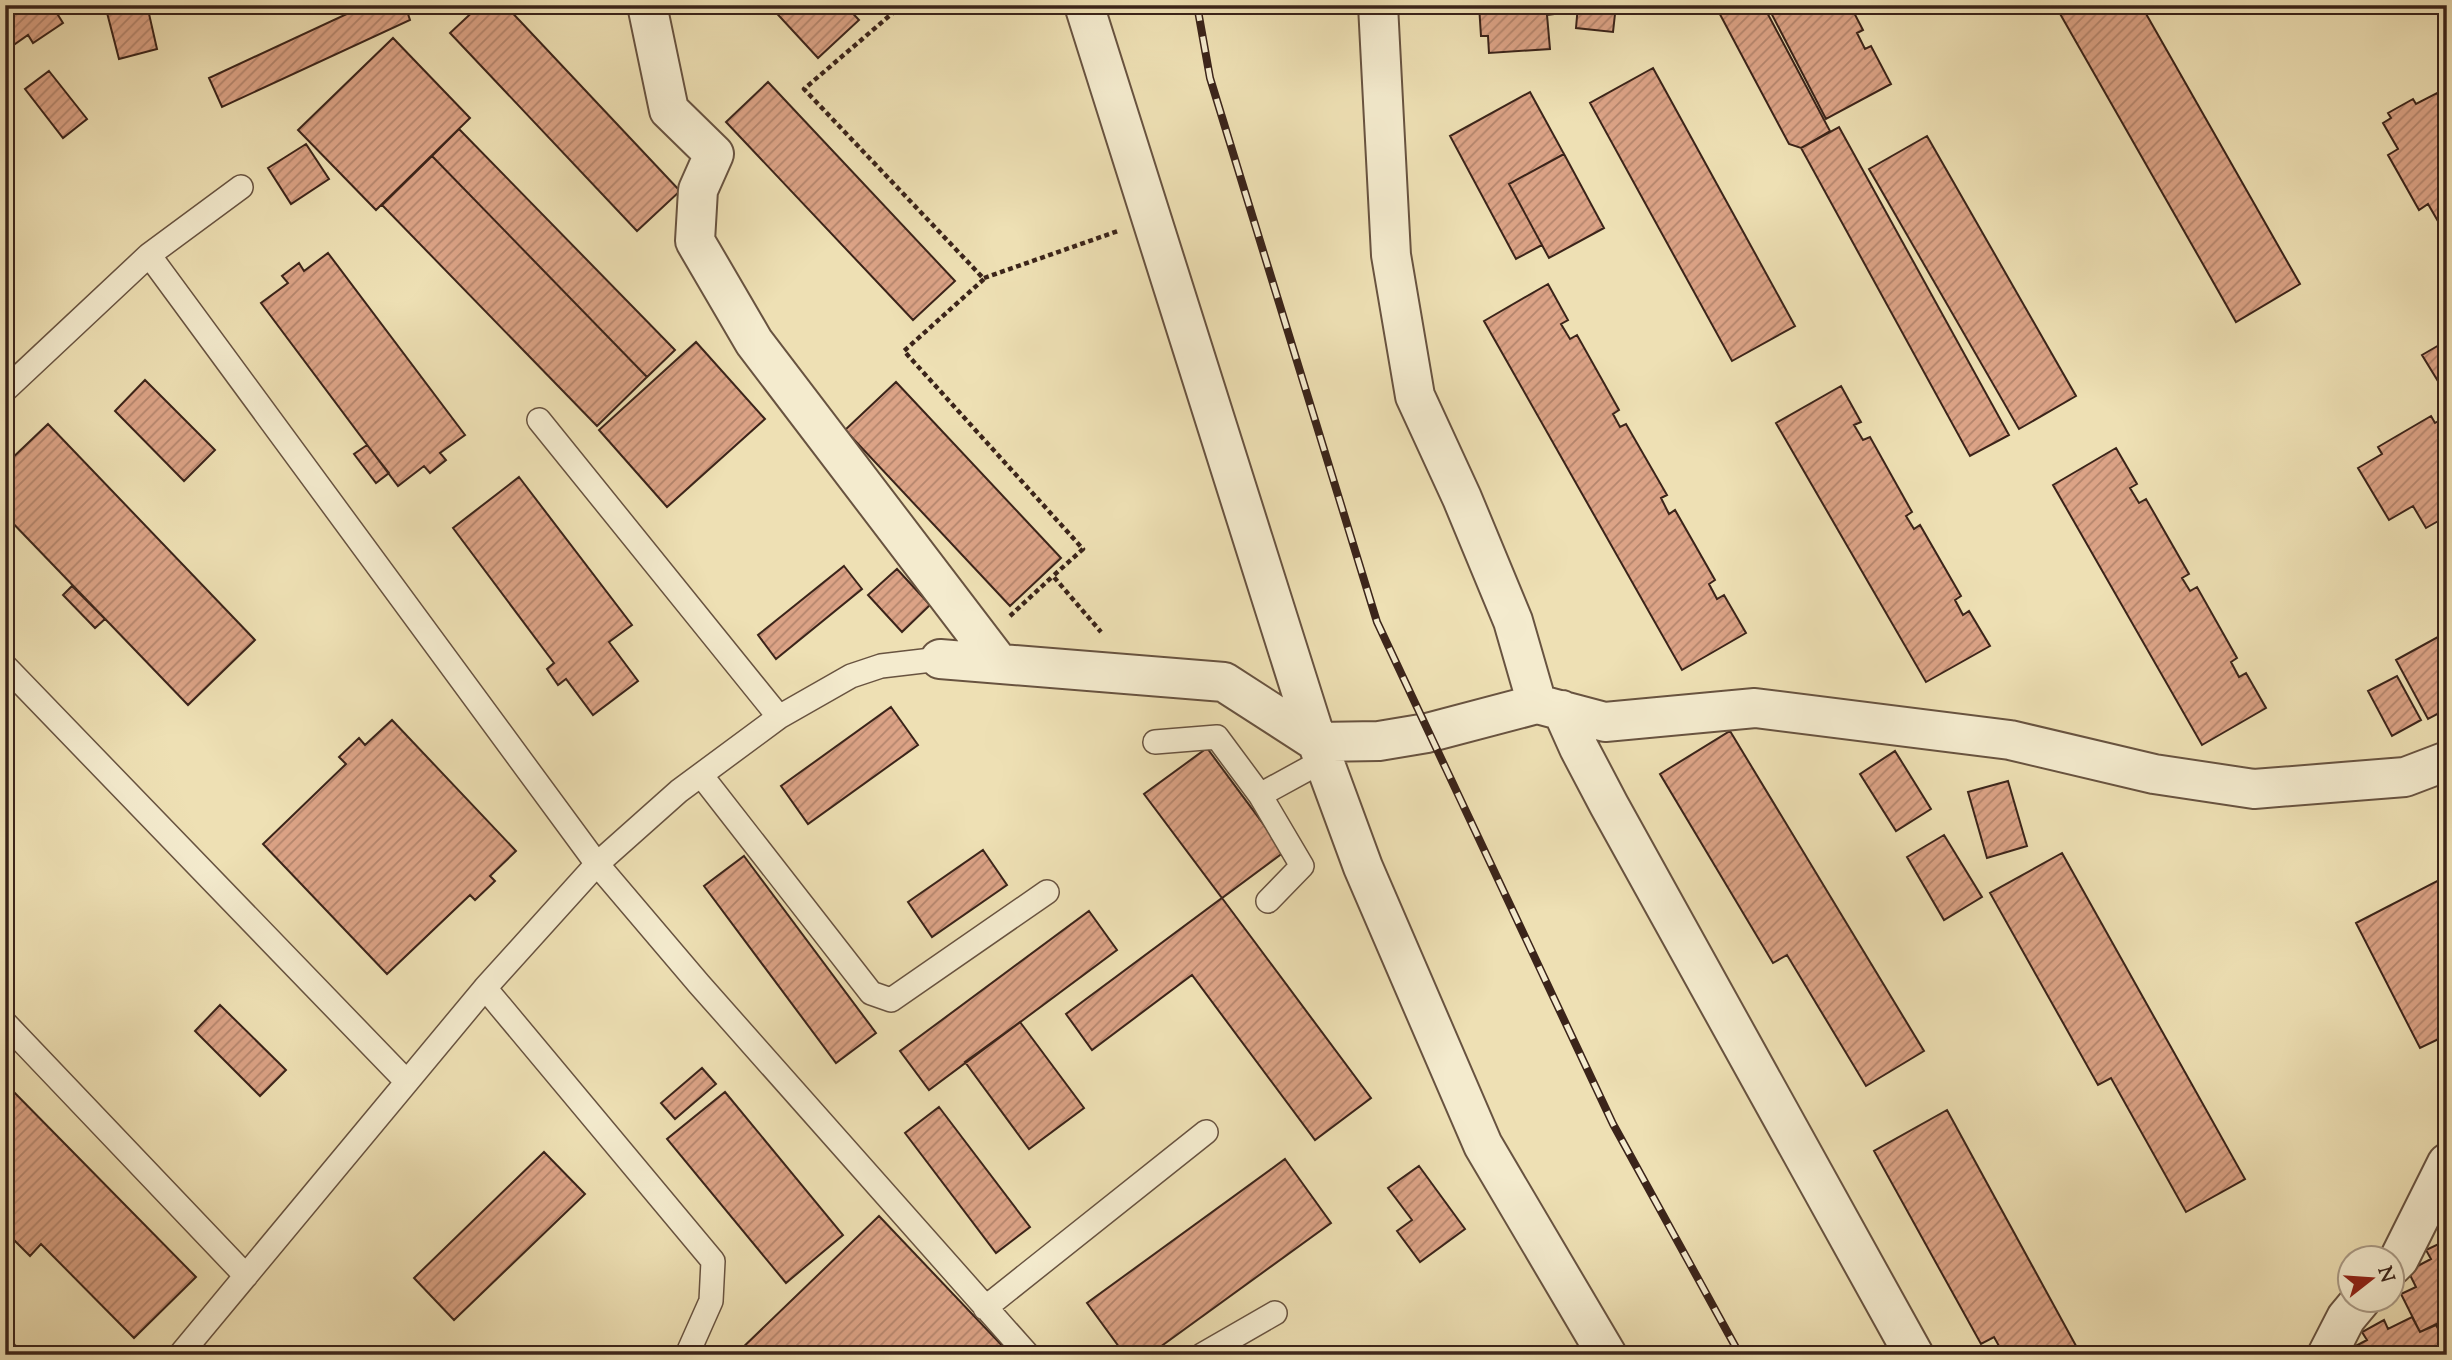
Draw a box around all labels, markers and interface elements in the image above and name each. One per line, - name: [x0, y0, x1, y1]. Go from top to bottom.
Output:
- north arrow: [2336, 1244, 2406, 1314]
- text: N: [2370, 1264, 2400, 1286]

